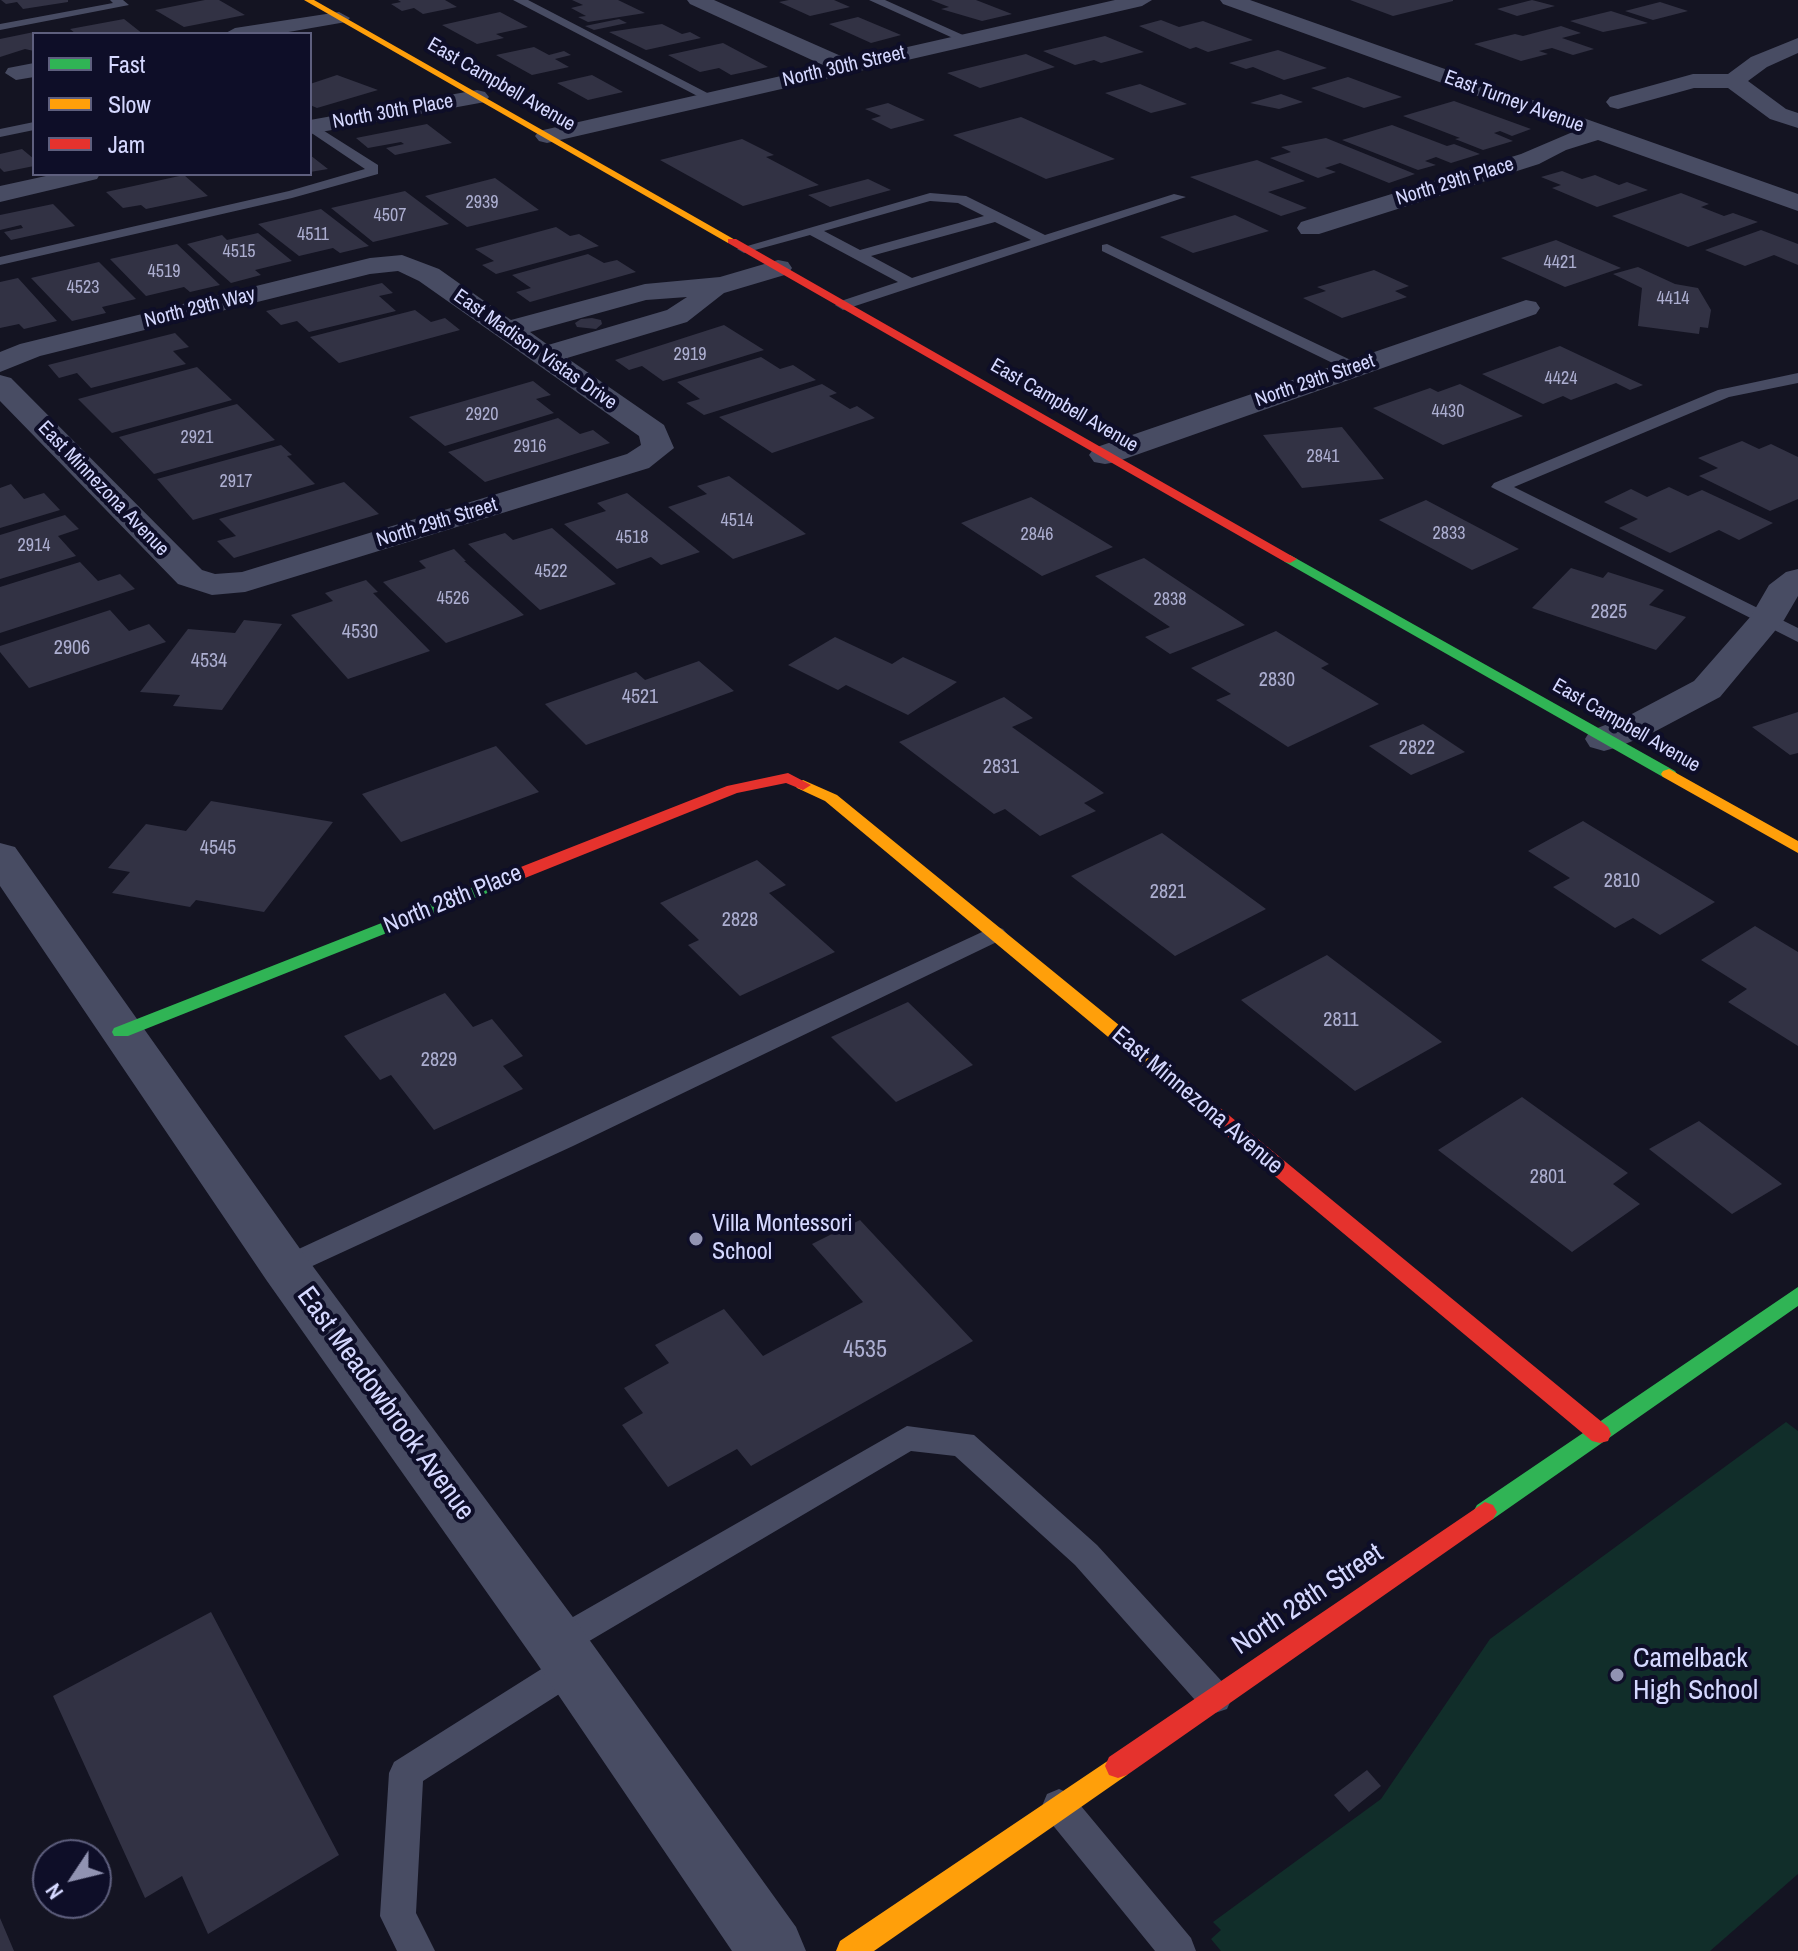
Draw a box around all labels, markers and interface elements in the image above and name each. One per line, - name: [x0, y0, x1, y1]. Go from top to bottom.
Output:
- legend: [32, 32, 312, 176]
- street label: East Campbell Avenue: [423, 33, 579, 137]
- street label: North 30th Street: [780, 41, 908, 93]
- text: Fast: [108, 48, 145, 80]
- street label: East Turney Avenue: [1441, 66, 1587, 138]
- text: Slow: [108, 88, 151, 120]
- street label: North 30th Place: [331, 90, 455, 134]
- text: Jam: [108, 128, 145, 160]
- street label: North 29th Place: [1393, 153, 1517, 211]
- house number: 2939: [466, 192, 498, 214]
- house number: 4507: [374, 205, 406, 227]
- house number: 4511: [297, 224, 329, 246]
- house number: 4515: [223, 241, 255, 263]
- house number: 4421: [1544, 252, 1576, 274]
- house number: 4519: [148, 261, 180, 283]
- house number: 4523: [67, 277, 99, 299]
- street label: North 29th Way: [142, 283, 258, 333]
- street label: East Madison Vistas Drive: [449, 285, 621, 415]
- house number: 4414: [1657, 288, 1689, 310]
- house number: 2919: [674, 344, 706, 366]
- street label: North 29th Street: [1252, 349, 1378, 413]
- street label: East Campbell Avenue: [986, 354, 1142, 458]
- house number: 4424: [1545, 368, 1577, 390]
- house number: 4430: [1432, 401, 1464, 423]
- house number: 2920: [466, 404, 498, 426]
- street label: East Minnezona Avenue: [32, 416, 174, 562]
- house number: 2921: [181, 427, 213, 449]
- house number: 2916: [514, 436, 546, 458]
- house number: 2841: [1307, 446, 1339, 468]
- house number: 2917: [220, 471, 252, 493]
- street label: North 29th Street: [374, 493, 500, 553]
- house number: 4514: [721, 510, 753, 532]
- house number: 2833: [1433, 523, 1465, 545]
- house number: 2846: [1021, 524, 1053, 546]
- house number: 4518: [616, 527, 648, 549]
- house number: 2914: [18, 535, 50, 557]
- house number: 4522: [535, 561, 567, 583]
- house number: 4526: [437, 588, 469, 610]
- house number: 2838: [1154, 589, 1186, 611]
- house number: 2825: [1591, 601, 1627, 625]
- house number: 4530: [342, 621, 378, 645]
- house number: 2906: [54, 637, 90, 661]
- house number: 4534: [191, 650, 227, 674]
- house number: 2830: [1259, 669, 1295, 693]
- street label: East Campbell Avenue: [1548, 674, 1704, 778]
- house number: 4521: [622, 686, 658, 710]
- house number: 2822: [1399, 737, 1435, 761]
- house number: 2831: [983, 756, 1019, 780]
- house number: 4545: [200, 837, 236, 861]
- street label: North 28th Place: [380, 859, 526, 941]
- house number: 2810: [1604, 870, 1640, 894]
- house number: 2821: [1150, 881, 1186, 905]
- house number: 2828: [722, 909, 758, 933]
- house number: 2811: [1323, 1009, 1359, 1033]
- street label: East Minnezona Avenue: [1106, 1021, 1288, 1181]
- house number: 2829: [421, 1049, 457, 1073]
- house number: 2801: [1530, 1166, 1566, 1190]
- place label: Villa Montessori School: [712, 1211, 853, 1267]
- marker: Villa Montessori School: [687, 1230, 705, 1248]
- street label: East Meadowbrook Avenue: [289, 1281, 481, 1527]
- house number: 4535: [843, 1337, 887, 1365]
- street label: North 28th Street: [1226, 1537, 1390, 1663]
- place label: Camelback High School: [1633, 1642, 1758, 1708]
- marker: Camelback High School: [1608, 1666, 1626, 1684]
- north arrow: [32, 1839, 112, 1919]
- text: N: [38, 1878, 70, 1906]

